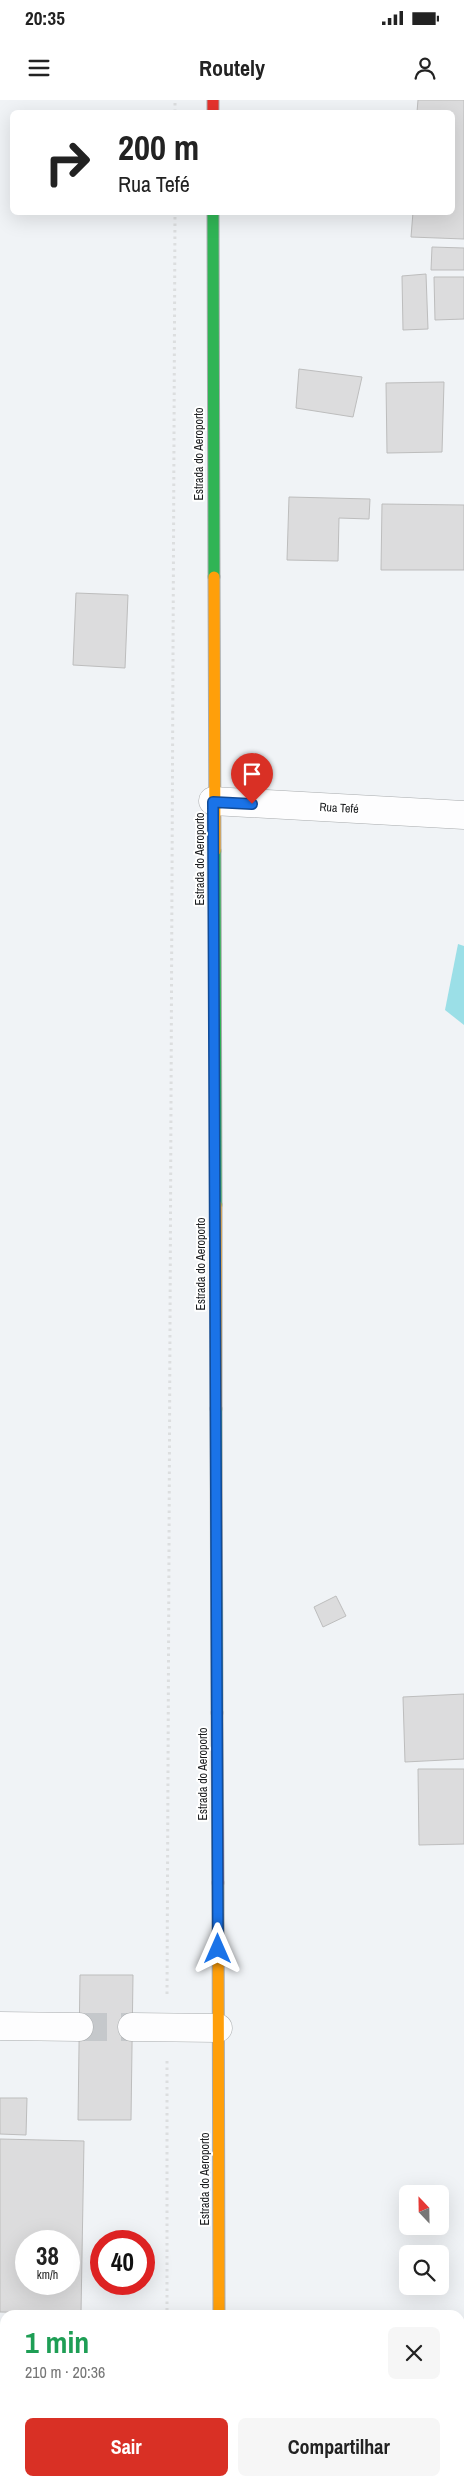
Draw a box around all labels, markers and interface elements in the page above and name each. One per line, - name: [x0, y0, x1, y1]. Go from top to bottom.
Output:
- text: 20:35: [25, 5, 65, 31]
- text: Routely: [199, 53, 265, 83]
- icon: menu: [25, 54, 53, 82]
- icon: person: [411, 54, 439, 82]
- text: 200 m: [118, 124, 199, 171]
- icon: right: [35, 130, 100, 195]
- text: Rua Tefé: [118, 169, 190, 199]
- street label: Estrada do Aeroporto: [191, 407, 207, 501]
- pin: [231, 753, 273, 804]
- icon: arrive: [238, 760, 266, 788]
- street label: Rua Tefé: [319, 799, 359, 817]
- street label: Estrada do Aeroporto: [192, 812, 208, 906]
- street label: Estrada do Aeroporto: [193, 1217, 209, 1311]
- street label: Estrada do Aeroporto: [195, 1727, 211, 1821]
- position arrow: [191, 1922, 243, 1974]
- street label: Estrada do Aeroporto: [197, 2132, 213, 2226]
- north arrow: [399, 2185, 449, 2235]
- map controls: [399, 2185, 449, 2295]
- speed limit sign: 40: [90, 2230, 155, 2295]
- text: 38: [36, 2239, 59, 2273]
- button: search: [399, 2245, 449, 2295]
- text: km/h: [37, 2267, 58, 2283]
- text: 1 min: [25, 2322, 89, 2362]
- button: close: [388, 2327, 440, 2379]
- text: 210 m · 20:36: [25, 2361, 105, 2383]
- button: Sair: [25, 2418, 228, 2476]
- button: Compartilhar: [238, 2418, 440, 2476]

